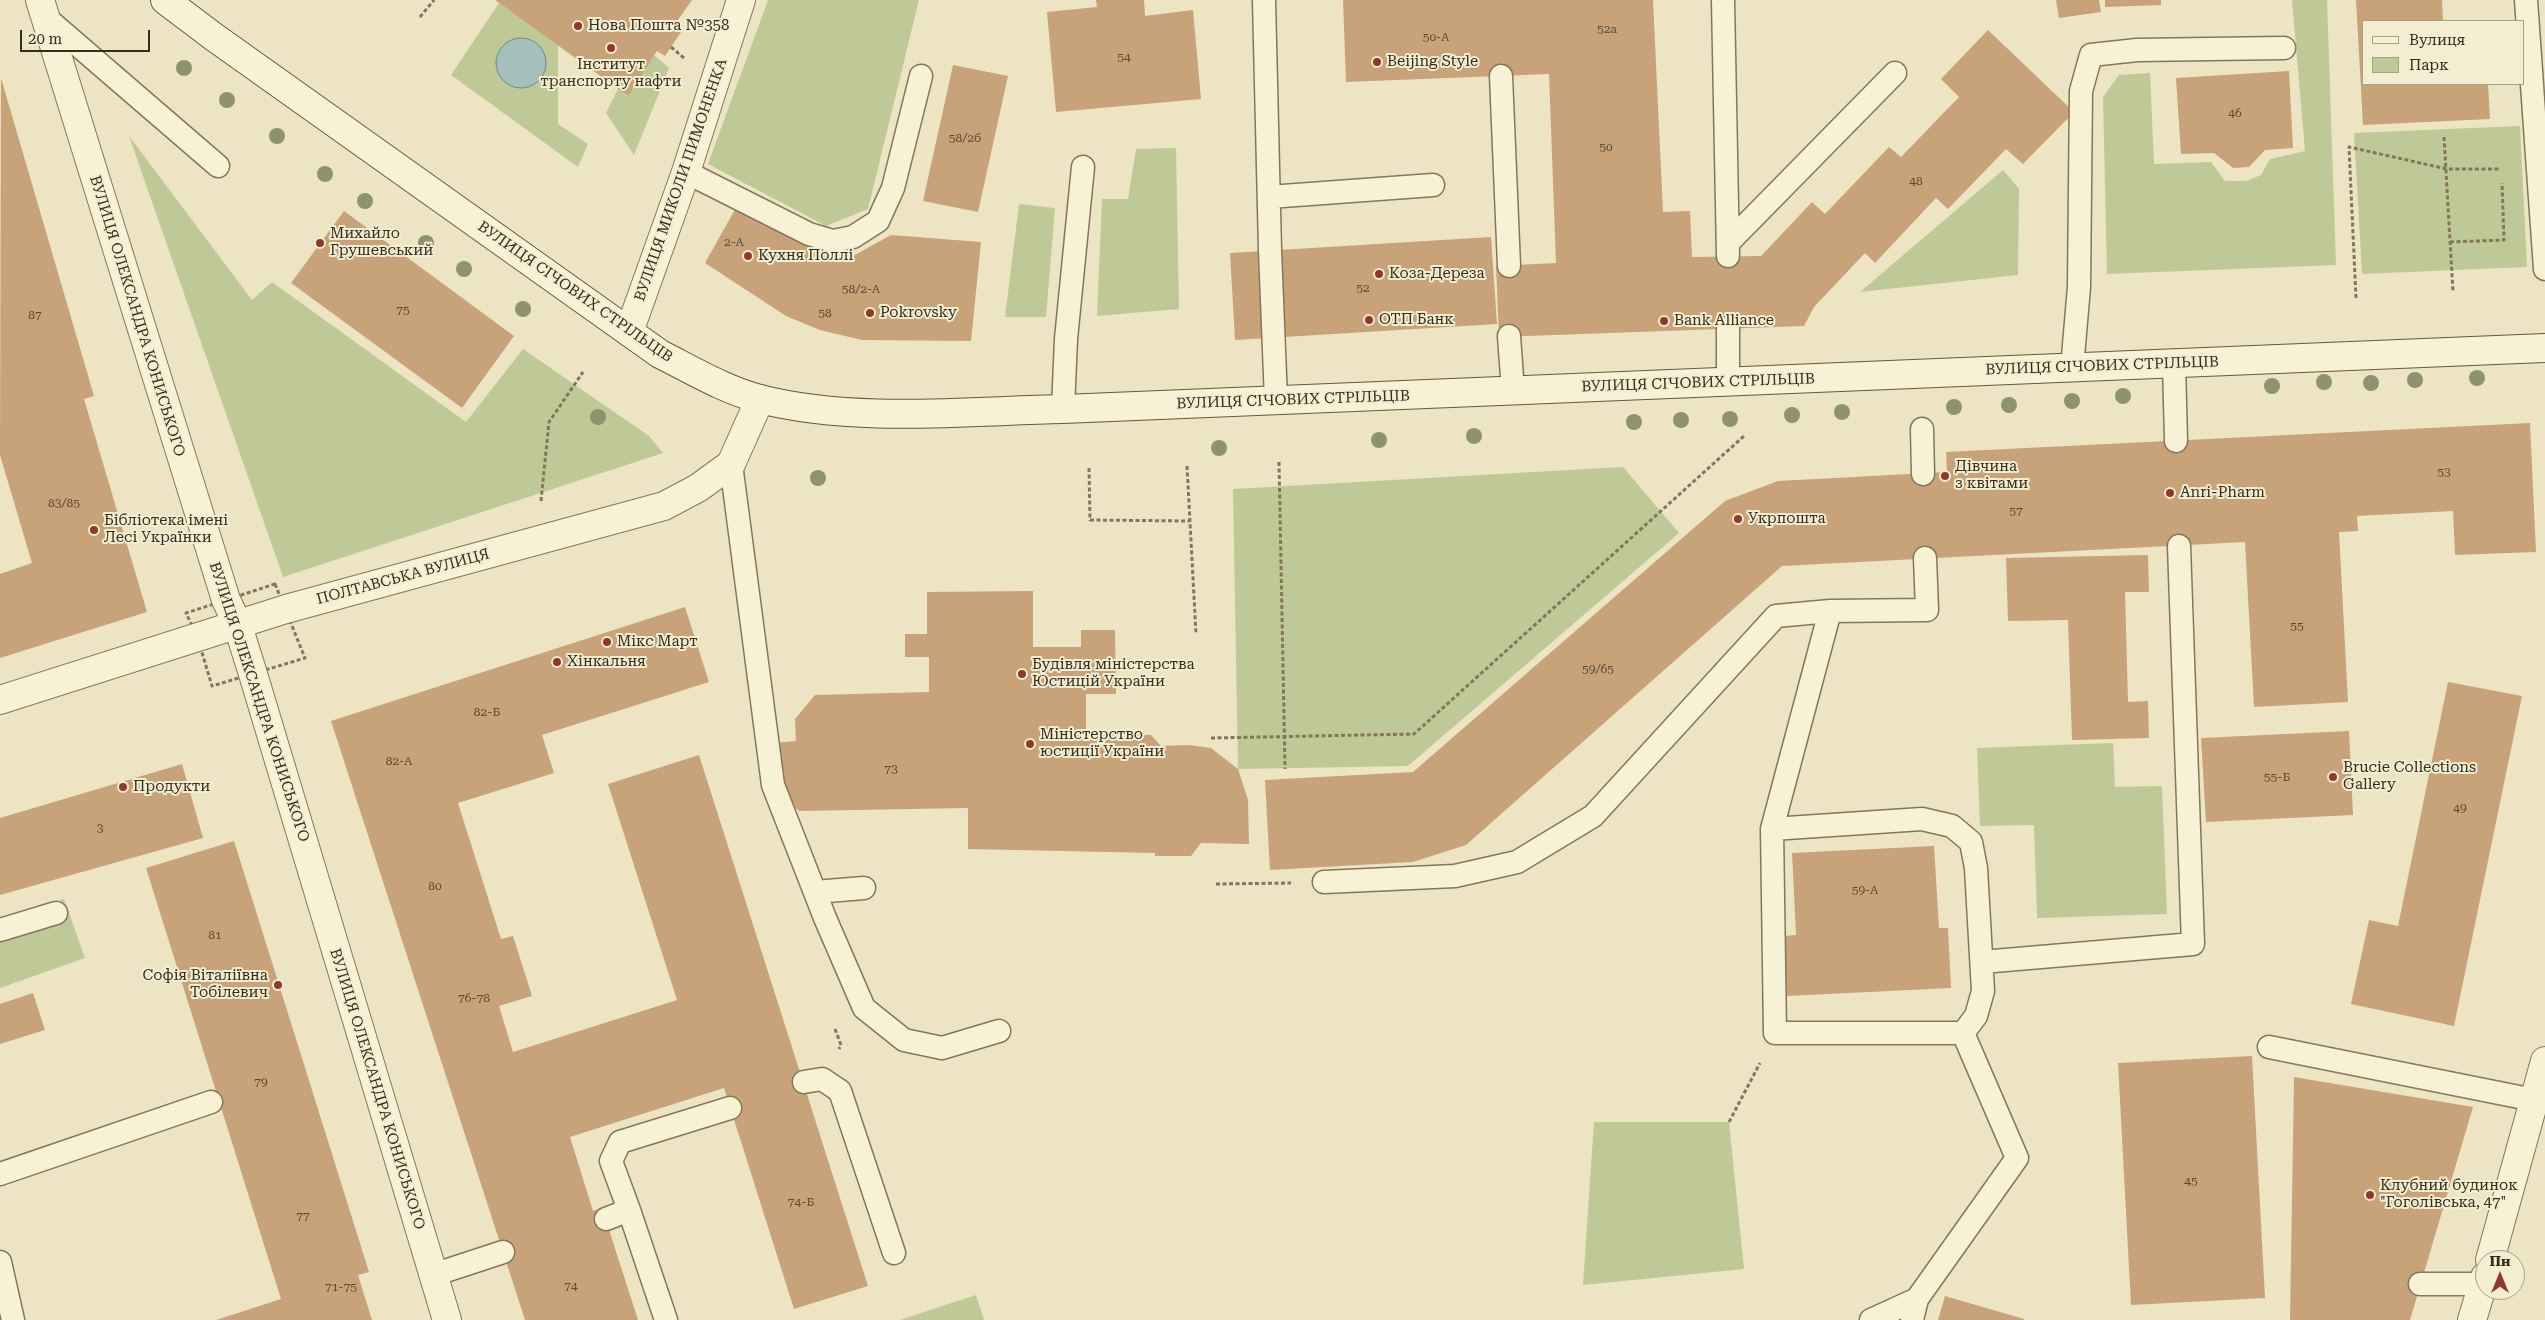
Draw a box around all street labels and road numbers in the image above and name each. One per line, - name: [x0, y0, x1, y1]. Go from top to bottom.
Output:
- street label: ВУЛИЦЯ МИКОЛИ ПИМОНЕНКА: [631, 56, 731, 304]
- street label: ВУЛИЦЯ ОЛЕКСАНДРА КОНИСЬКОГО: [86, 173, 188, 459]
- street label: ВУЛИЦЯ СІЧОВИХ СТРІЛЬЦІВ: [474, 218, 676, 366]
- street label: ВУЛИЦЯ СІЧОВИХ СТРІЛЬЦІВ: [1985, 353, 2219, 379]
- street label: ВУЛИЦЯ СІЧОВИХ СТРІЛЬЦІВ: [1581, 370, 1815, 396]
- street label: ВУЛИЦЯ СІЧОВИХ СТРІЛЬЦІВ: [1176, 387, 1410, 413]
- street label: ПОЛТАВСЬКА ВУЛИЦЯ: [315, 545, 491, 609]
- street label: ВУЛИЦЯ ОЛЕКСАНДРА КОНИСЬКОГО: [205, 560, 313, 844]
- street label: ВУЛИЦЯ ОЛЕКСАНДРА КОНИСЬКОГО: [326, 946, 428, 1232]

